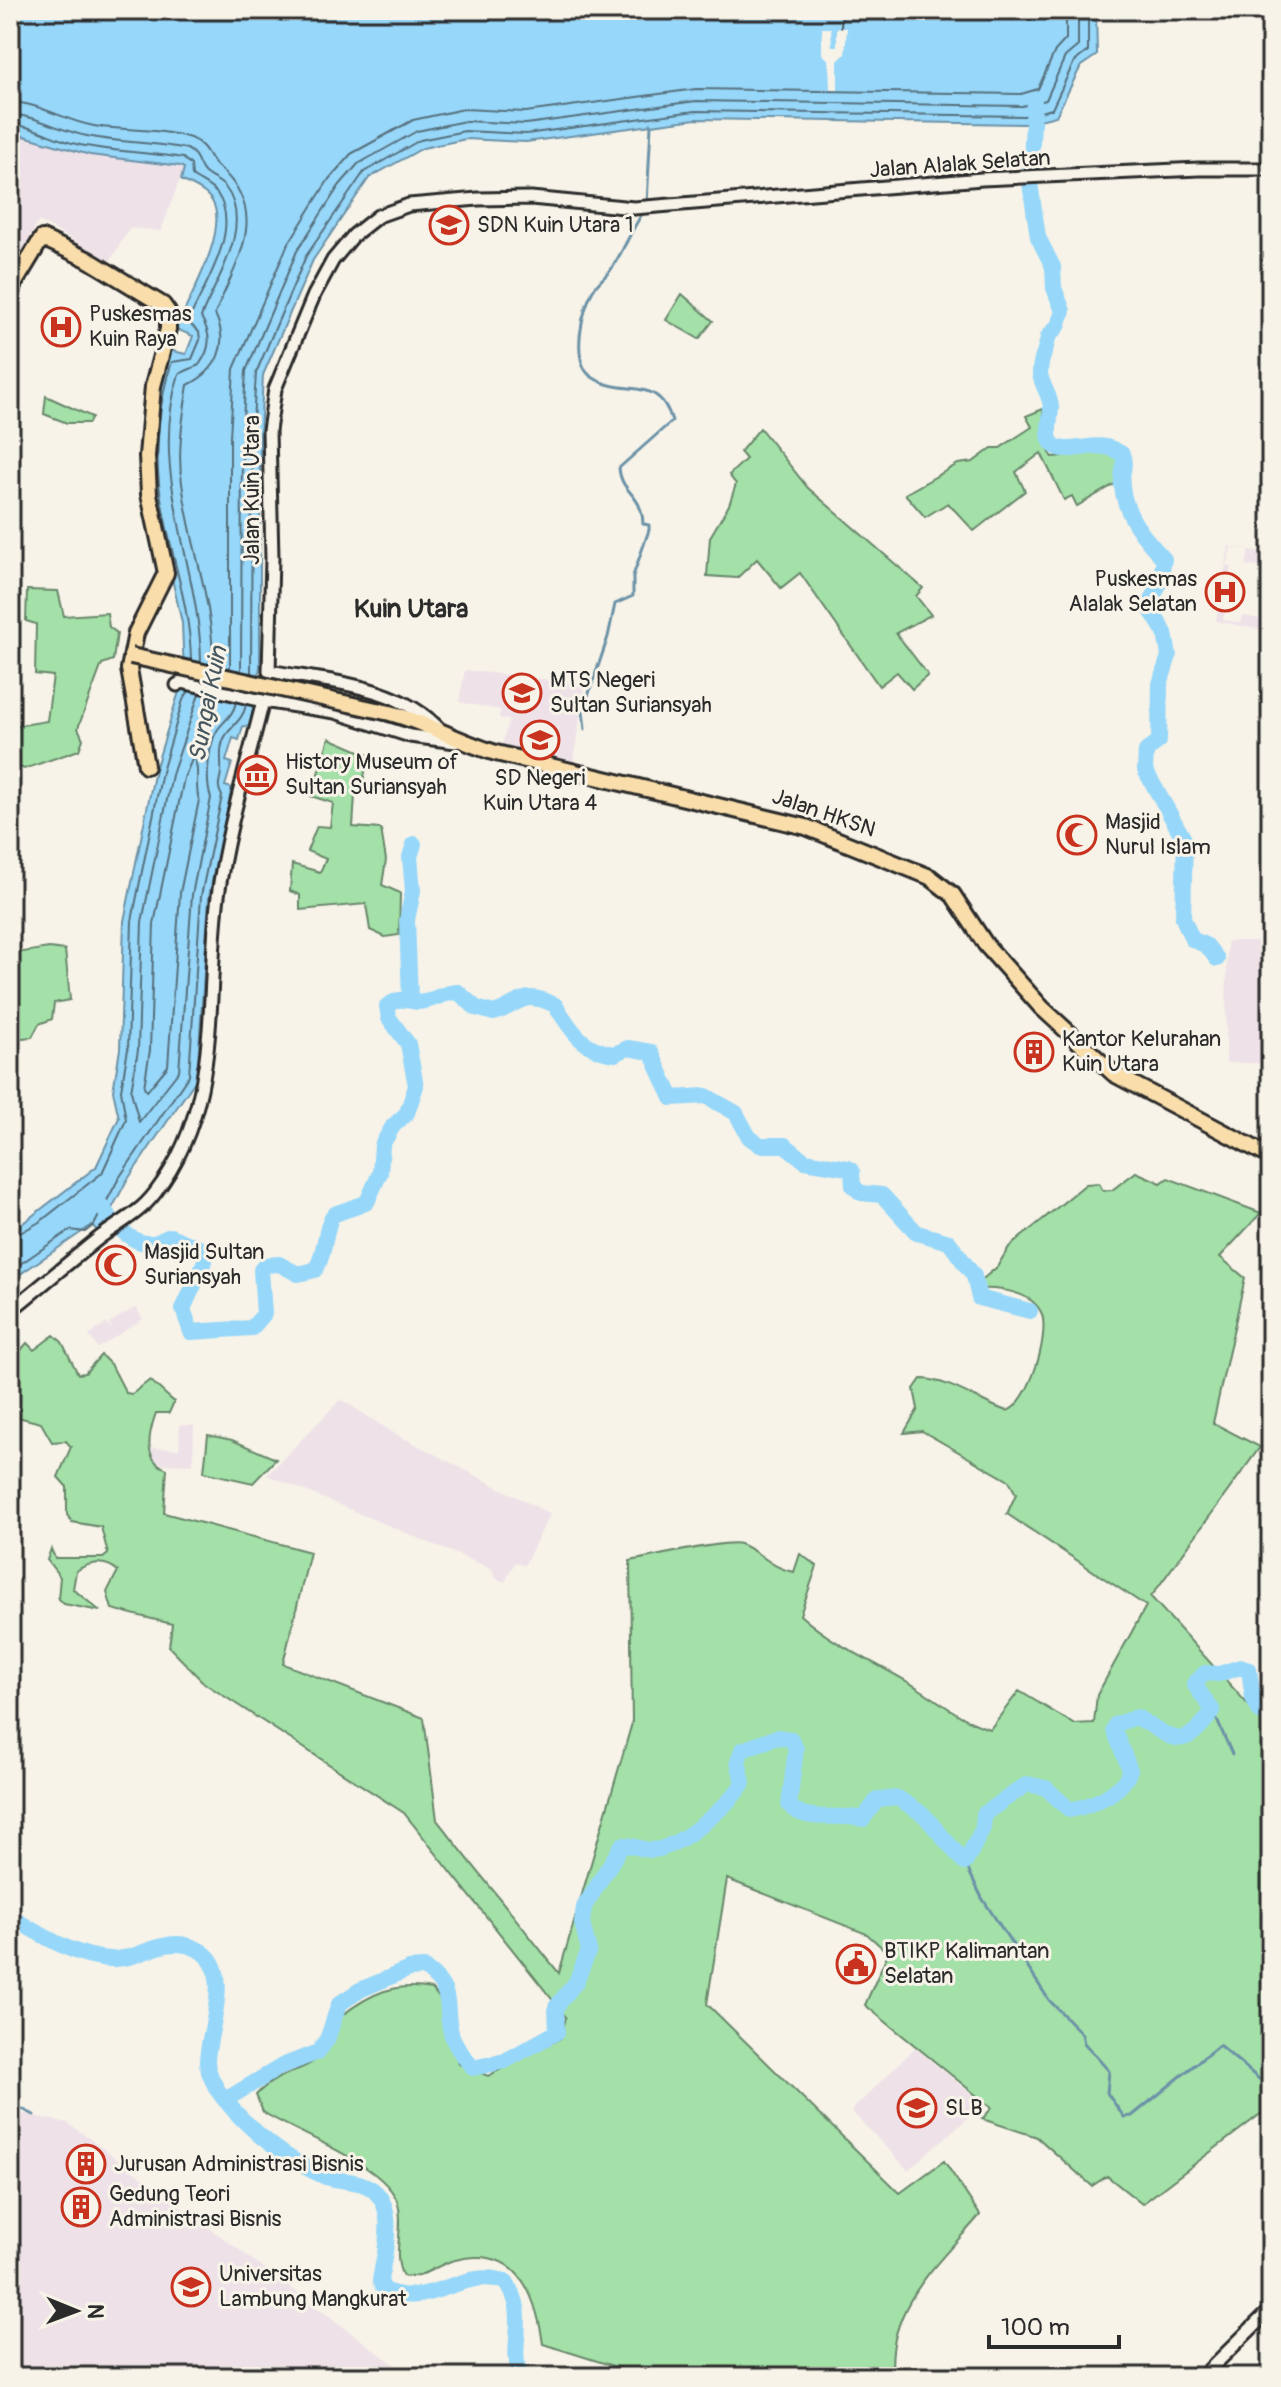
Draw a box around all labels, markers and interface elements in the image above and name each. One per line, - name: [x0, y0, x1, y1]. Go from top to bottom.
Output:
- street label: Jalan Alalak Selatan: [869, 144, 1051, 184]
- school or university icon: SDN Kuin Utara 1: [428, 204, 470, 246]
- place label: SDN Kuin Utara 1: [477, 211, 634, 239]
- place label: Puskesmas Kuin Raya: [89, 300, 192, 353]
- hospital icon: Puskesmas Kuin Raya: [40, 306, 82, 348]
- street label: Jalan Kuin Utara: [238, 415, 266, 565]
- place label: Puskesmas Alalak Selatan: [1068, 565, 1197, 618]
- hospital icon: Puskesmas Alalak Selatan: [1204, 571, 1246, 613]
- district label: Kuin Utara: [354, 593, 468, 625]
- water label: Sungai Kuin: [183, 643, 234, 764]
- place label: MTS Negeri Sultan Suriansyah: [550, 666, 712, 719]
- school or university icon: MTS Negeri Sultan Suriansyah: [501, 672, 543, 714]
- school or university icon: SD Negeri Kuin Utara 4: [519, 719, 561, 761]
- place label: History Museum of Sultan Suriansyah: [285, 748, 458, 801]
- museum icon: History Museum of Sultan Suriansyah: [236, 754, 278, 796]
- place label: SD Negeri Kuin Utara 4: [483, 764, 597, 817]
- street label: Jalan HKSN: [769, 782, 879, 844]
- place label: Masjid Nurul Islam: [1105, 808, 1211, 861]
- mosque icon: Masjid Nurul Islam: [1056, 814, 1098, 856]
- place label: Kantor Kelurahan Kuin Utara: [1062, 1025, 1221, 1078]
- building icon: Kantor Kelurahan Kuin Utara: [1013, 1031, 1055, 1073]
- place label: Masjid Sultan Suriansyah: [144, 1238, 264, 1291]
- mosque icon: Masjid Sultan Suriansyah: [95, 1244, 137, 1286]
- place label: BTIKP Kalimantan Selatan: [884, 1937, 1049, 1990]
- public building icon: BTIKP Kalimantan Selatan: [835, 1943, 877, 1985]
- school or university icon: SLB: [896, 2087, 938, 2129]
- place label: SLB: [945, 2094, 983, 2122]
- building icon: Jurusan Administrasi Bisnis: [65, 2143, 107, 2185]
- place label: Jurusan Administrasi Bisnis: [114, 2150, 364, 2178]
- place label: Gedung Teori Administrasi Bisnis: [109, 2180, 282, 2233]
- building icon: Gedung Teori Administrasi Bisnis: [60, 2186, 102, 2228]
- place label: Universitas Lambung Mangkurat: [219, 2260, 407, 2313]
- school or university icon: Universitas Lambung Mangkurat: [170, 2266, 212, 2308]
- north arrow: [36, 2271, 116, 2351]
- scale bar: [989, 2299, 1119, 2349]
- text: N: [81, 2304, 109, 2319]
- text: 100 m: [1001, 2313, 1070, 2342]

